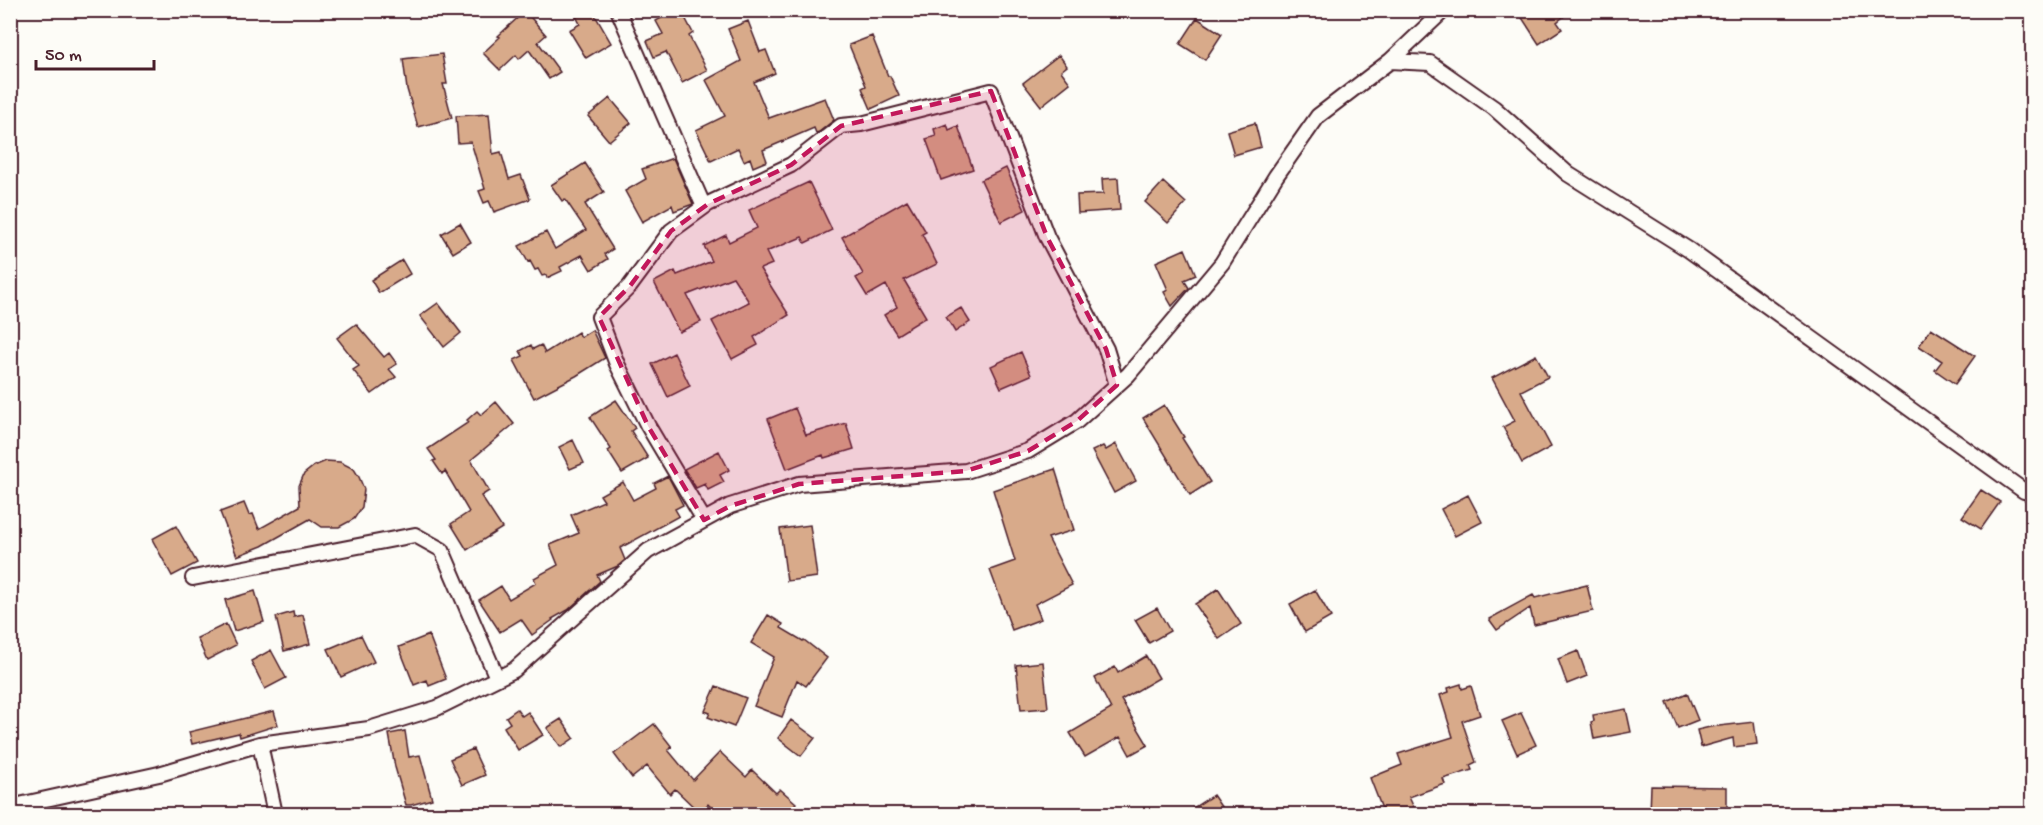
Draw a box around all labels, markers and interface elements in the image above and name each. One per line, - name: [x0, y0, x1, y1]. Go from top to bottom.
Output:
- scale bar: [36, 33, 154, 71]
- text: 50 m: [45, 46, 82, 67]

